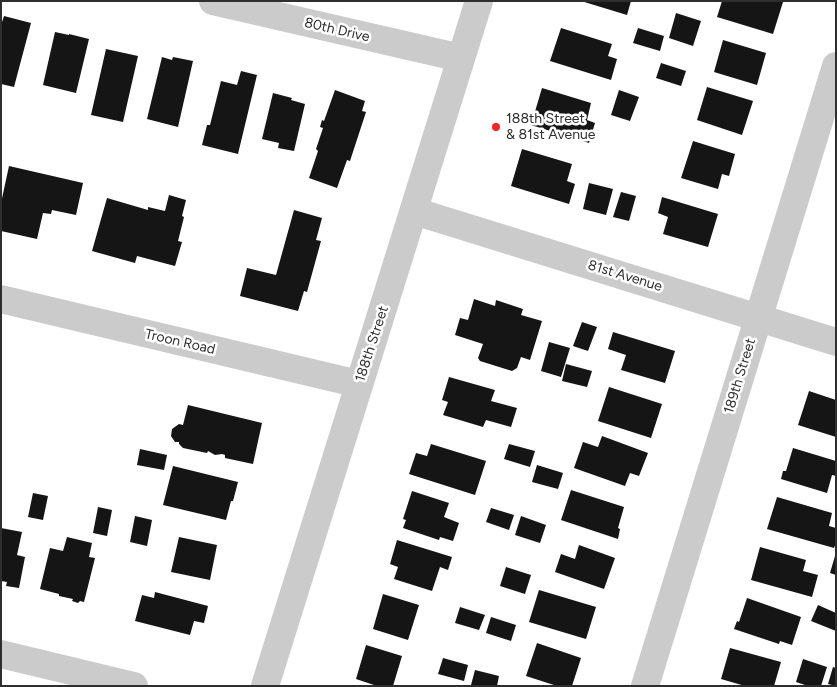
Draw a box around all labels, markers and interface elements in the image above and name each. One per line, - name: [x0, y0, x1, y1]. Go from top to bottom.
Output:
- street label: 80th Drive: [303, 14, 371, 46]
- place label: 188th Street & 81st Avenue: [506, 111, 595, 144]
- marker: 188th Street & 81st Avenue: [490, 121, 502, 133]
- street label: 81st Avenue: [586, 257, 664, 295]
- street label: 188th Street: [352, 304, 392, 384]
- street label: Troon Road: [143, 326, 217, 358]
- street label: 189th Street: [721, 336, 759, 416]

